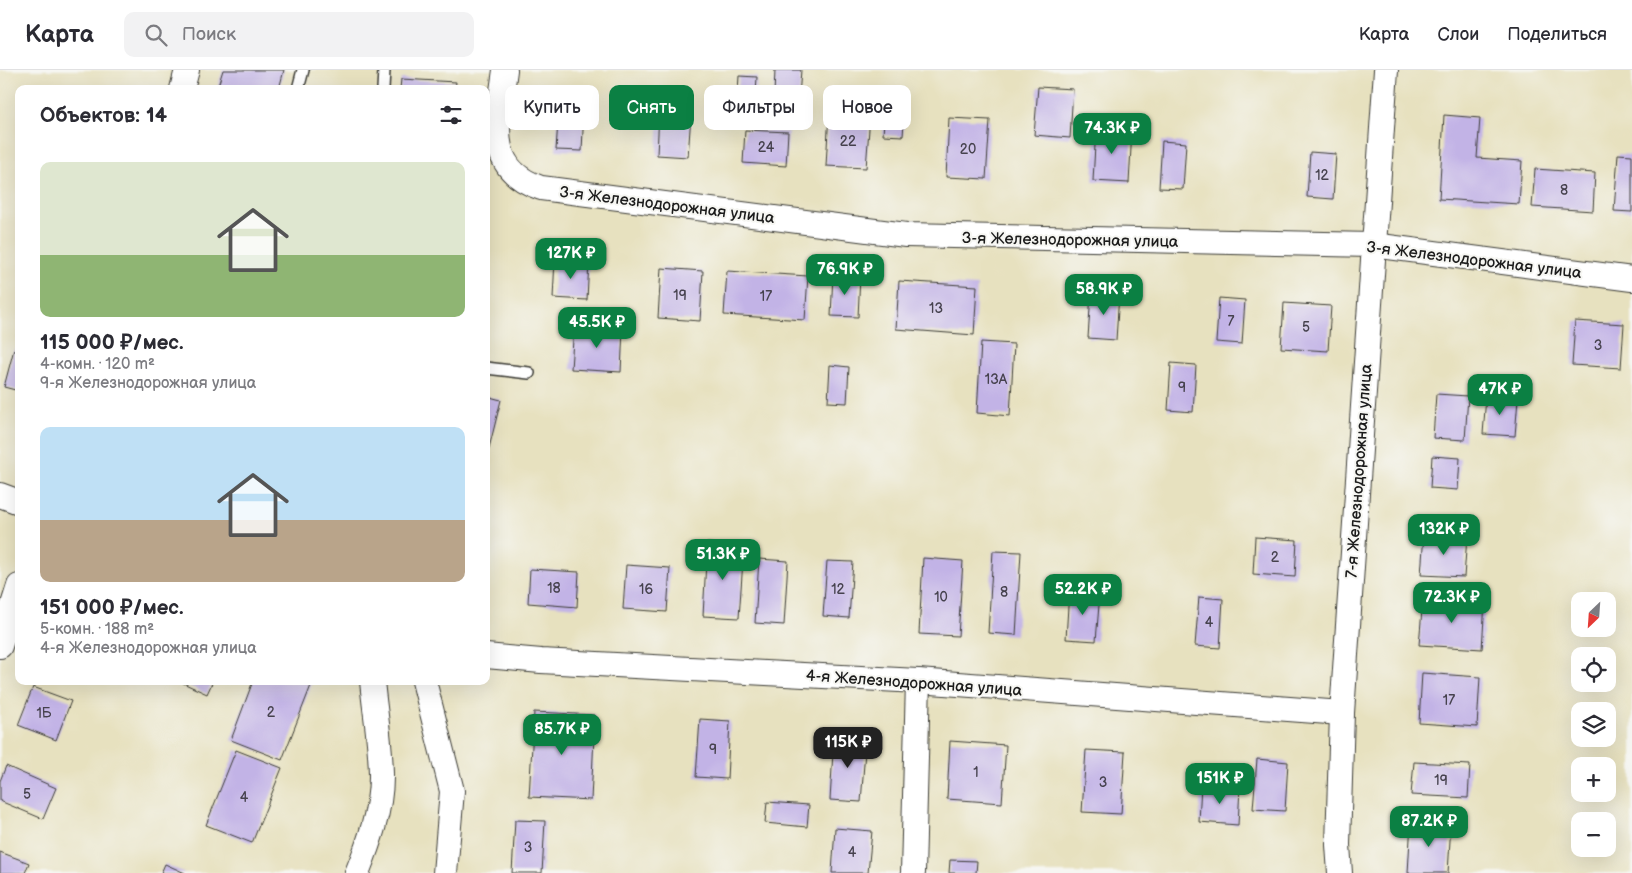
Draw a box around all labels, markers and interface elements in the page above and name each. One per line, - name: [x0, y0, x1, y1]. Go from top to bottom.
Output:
- search box: [124, 12, 474, 57]
- text: Карта: [25, 20, 94, 49]
- icon: search: [142, 21, 170, 49]
- text: Поиск: [182, 23, 236, 46]
- text: Карта: [1359, 24, 1409, 45]
- text: Слои: [1437, 24, 1479, 45]
- text: Поделиться: [1507, 24, 1607, 45]
- chip: Купить: [505, 85, 599, 130]
- chip: Снять: [609, 85, 694, 130]
- chip: Фильтры: [704, 85, 813, 130]
- chip: Новое: [823, 85, 911, 130]
- icon: filters: [437, 101, 465, 129]
- text: Объектов: 14: [40, 103, 167, 128]
- pin: 74.3K ₽: [1066, 112, 1158, 155]
- text: 74.3K ₽: [1084, 119, 1140, 138]
- house number: 22: [840, 133, 857, 150]
- house number: 24: [758, 139, 775, 156]
- house number: 20: [960, 141, 976, 158]
- house number: 12: [1315, 167, 1330, 184]
- house number: 8: [1560, 182, 1568, 199]
- street label: 3-я Железнодорожная улица: [558, 183, 776, 228]
- icon: home: [208, 195, 298, 285]
- street label: 3-я Железнодорожная улица: [961, 229, 1179, 252]
- pin: 127K ₽: [530, 238, 612, 280]
- street label: 3-я Железнодорожная улица: [1365, 238, 1583, 283]
- text: 127K ₽: [546, 244, 596, 263]
- pin: 76.9K ₽: [799, 254, 891, 296]
- text: 76.9K ₽: [817, 260, 873, 279]
- pin: 58.9K ₽: [1058, 274, 1150, 316]
- text: 58.9K ₽: [1076, 280, 1132, 299]
- house number: 19: [673, 287, 687, 304]
- house number: 17: [760, 288, 772, 305]
- house number: 13: [929, 300, 943, 317]
- pin: 45.5K ₽: [551, 306, 643, 349]
- text: 45.5K ₽: [569, 313, 625, 332]
- house number: 7: [1228, 313, 1235, 330]
- house number: 5: [1302, 319, 1310, 336]
- text: 115 000 ₽/мес.: [40, 330, 184, 355]
- house number: 3: [1594, 337, 1602, 354]
- text: 4-комн. · 120 m²: [40, 355, 155, 374]
- street label: 7-я Железнодорожная улица: [1343, 363, 1377, 579]
- house number: 13А: [985, 371, 1008, 388]
- text: 9-я Железнодорожная улица: [40, 374, 256, 393]
- pin: 47K ₽: [1465, 374, 1535, 416]
- house number: 9: [1178, 379, 1186, 396]
- text: 47K ₽: [1479, 380, 1521, 399]
- icon: home: [208, 460, 298, 550]
- pin: 132K ₽: [1403, 514, 1485, 556]
- text: 132K ₽: [1419, 520, 1469, 539]
- pin: 51.3K ₽: [677, 538, 769, 581]
- text: 51.3K ₽: [696, 545, 750, 564]
- house number: 2: [1271, 549, 1280, 566]
- pin: 52.2K ₽: [1037, 574, 1129, 616]
- house number: 18: [547, 580, 561, 597]
- text: 52.2K ₽: [1055, 580, 1111, 599]
- house number: 16: [639, 581, 653, 598]
- house number: 12: [831, 581, 846, 598]
- pin: 72.3K ₽: [1406, 582, 1498, 624]
- house number: 8: [1000, 584, 1008, 601]
- text: 72.3K ₽: [1424, 588, 1480, 607]
- house number: 10: [934, 589, 948, 606]
- north arrow: [1571, 592, 1616, 638]
- map controls: [1571, 592, 1616, 857]
- text: 151 000 ₽/мес.: [40, 595, 184, 620]
- house number: 4: [1205, 614, 1214, 631]
- text: 5-комн. · 188 m²: [40, 620, 154, 639]
- text: 4-я Железнодорожная улица: [40, 639, 257, 658]
- button: locate: [1571, 647, 1616, 692]
- street label: 4-я Железнодорожная улица: [805, 666, 1023, 701]
- house number: 17: [1443, 692, 1455, 709]
- button: layers: [1571, 702, 1616, 747]
- house number: 2: [267, 704, 276, 721]
- house number: 1Б: [36, 705, 52, 722]
- pin: 85.7K ₽: [516, 714, 608, 756]
- text: 85.7K ₽: [534, 720, 590, 739]
- pin: 115K ₽: [807, 726, 889, 769]
- text: 115K ₽: [824, 733, 872, 752]
- house number: 9: [709, 741, 717, 758]
- button: +: [1571, 757, 1616, 802]
- pin: 151K ₽: [1179, 762, 1261, 805]
- house number: 1: [973, 764, 979, 781]
- text: 151K ₽: [1196, 769, 1244, 788]
- house number: 19: [1434, 772, 1448, 789]
- house number: 3: [1099, 774, 1107, 791]
- house number: 5: [23, 786, 31, 803]
- house number: 4: [240, 789, 249, 806]
- pin: 87.2K ₽: [1383, 806, 1475, 848]
- text: 87.2K ₽: [1401, 812, 1457, 831]
- button: −: [1571, 812, 1616, 857]
- house number: 3: [524, 839, 532, 856]
- house number: 4: [848, 844, 857, 861]

